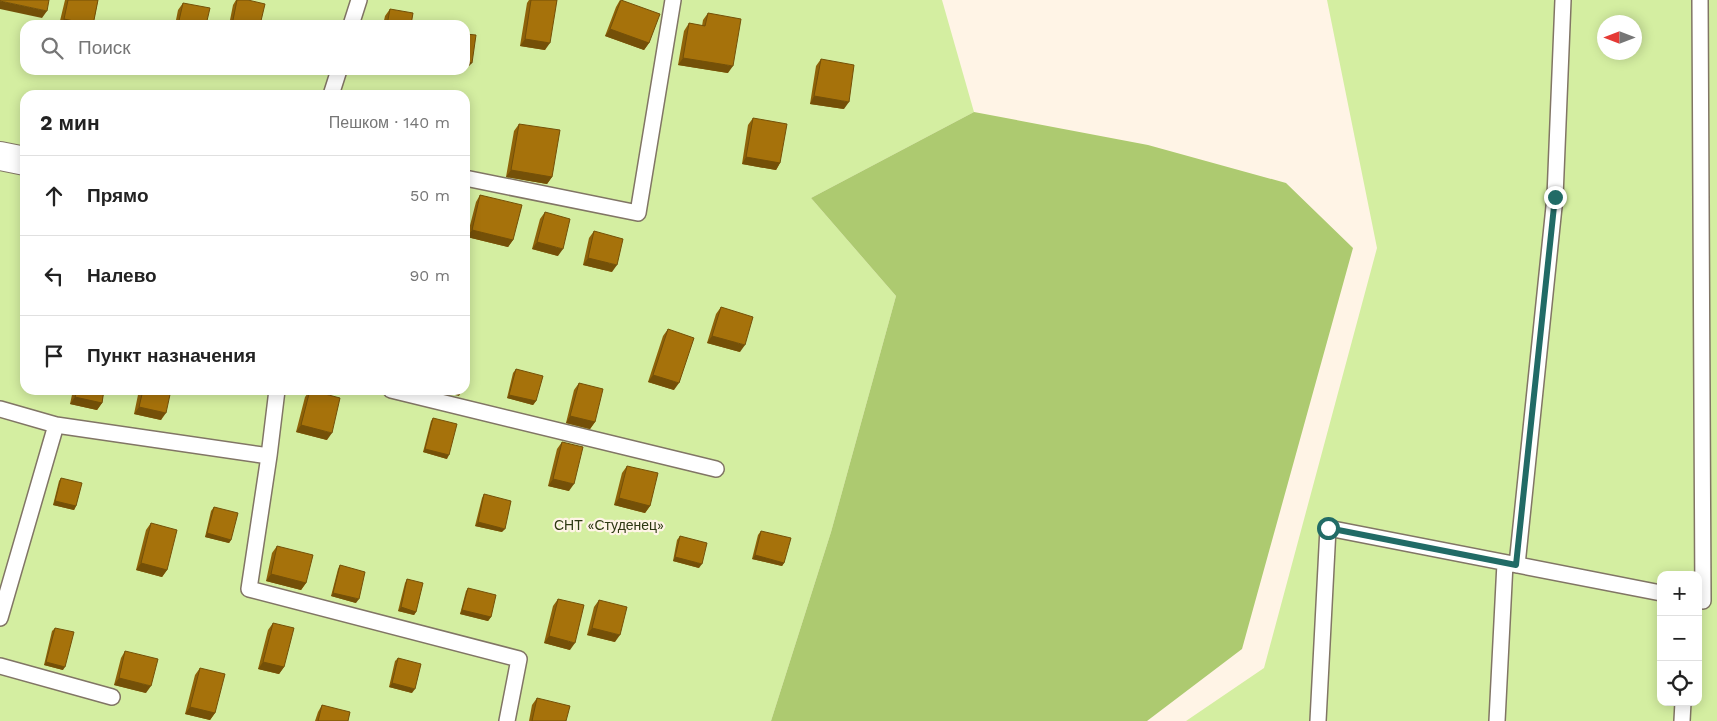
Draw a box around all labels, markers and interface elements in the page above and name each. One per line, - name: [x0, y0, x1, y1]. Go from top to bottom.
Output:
- north arrow: [1597, 15, 1642, 60]
- search box: [20, 20, 470, 75]
- icon: search: [38, 34, 66, 62]
- text: Поиск: [78, 36, 131, 59]
- text: 2 мин: [40, 110, 100, 135]
- text: Пешком · 140 m: [329, 113, 450, 132]
- icon: ahead: [40, 182, 68, 210]
- text: Прямо: [87, 184, 149, 207]
- text: 50 m: [410, 186, 450, 205]
- route end: [1544, 186, 1567, 209]
- icon: left: [40, 262, 68, 290]
- text: Налево: [87, 264, 157, 287]
- text: 90 m: [409, 266, 450, 285]
- icon: arrive: [40, 342, 68, 370]
- text: Пункт назначения: [87, 344, 256, 367]
- park label: СНТ «Студенец»: [554, 517, 664, 533]
- route start: [1317, 517, 1340, 540]
- map controls: [1657, 571, 1702, 706]
- button: +: [1657, 571, 1702, 616]
- button: −: [1657, 616, 1702, 661]
- button: locate: [1657, 661, 1702, 706]

